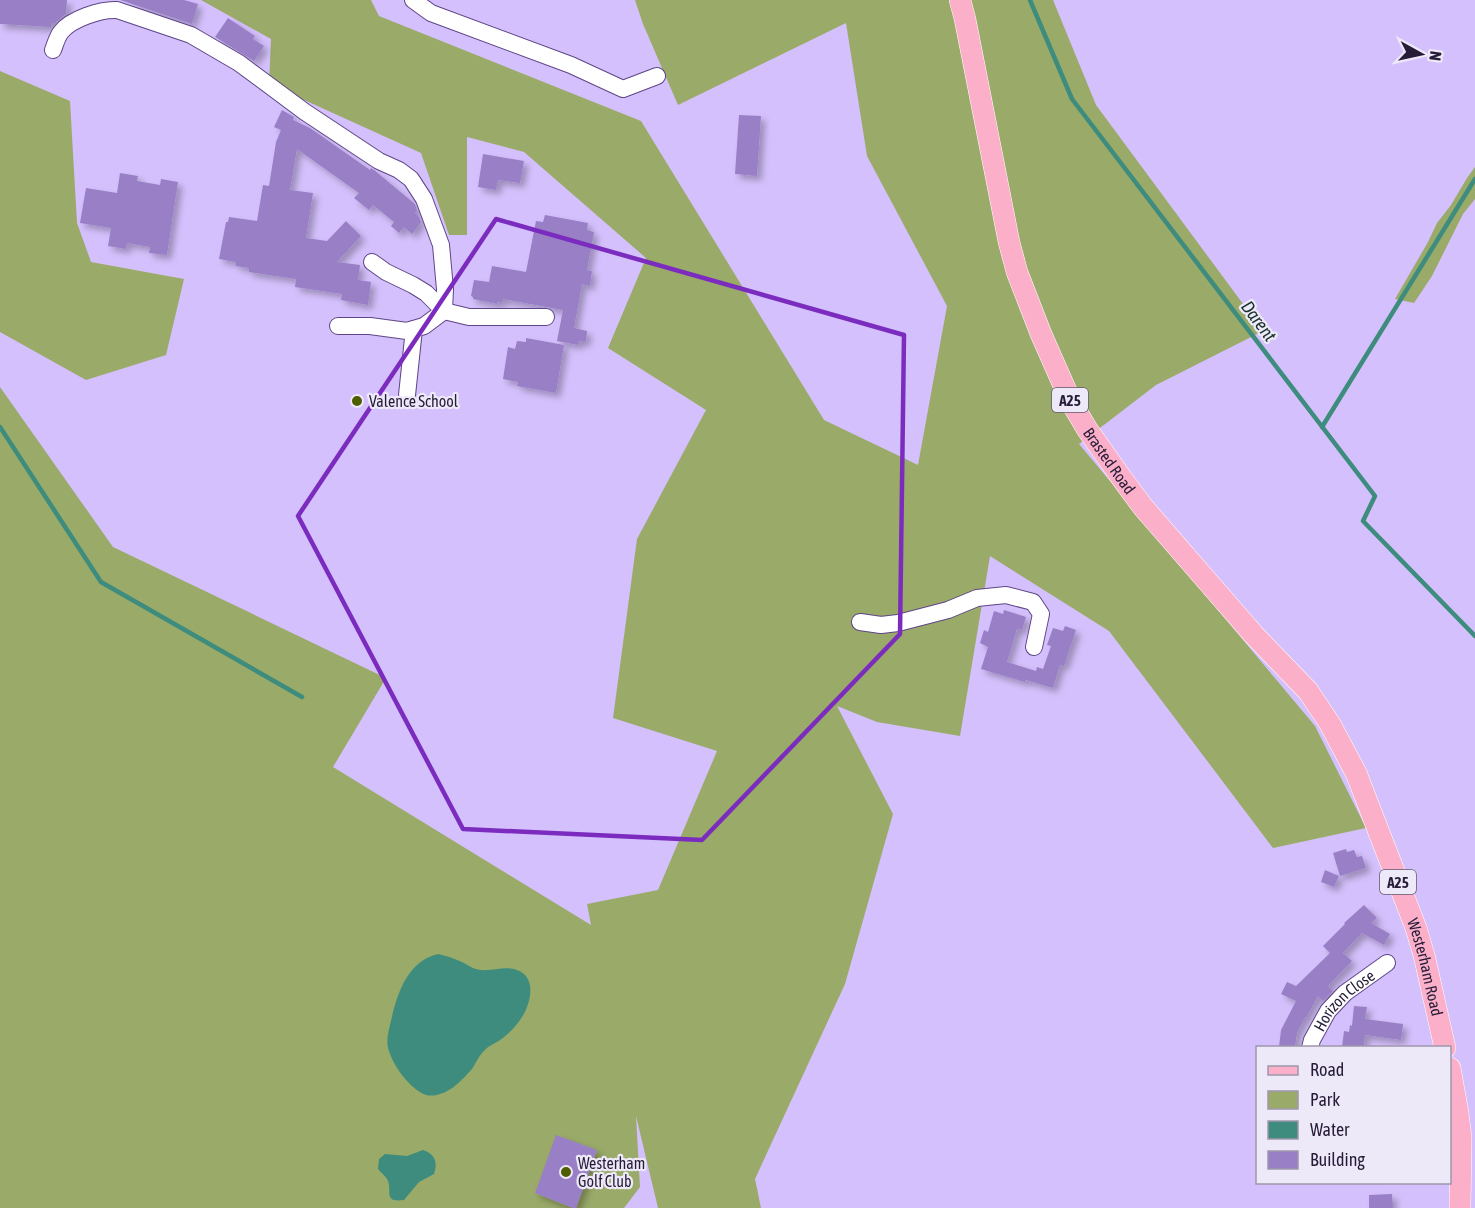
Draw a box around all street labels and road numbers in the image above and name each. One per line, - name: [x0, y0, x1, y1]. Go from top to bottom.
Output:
- road number: A25: [1052, 388, 1088, 412]
- street label: Brasted Road: [1080, 424, 1139, 497]
- road number: A25: [1380, 870, 1416, 894]
- street label: Westerham Road: [1404, 916, 1446, 1018]
- street label: Horizon Close: [1310, 966, 1378, 1034]

